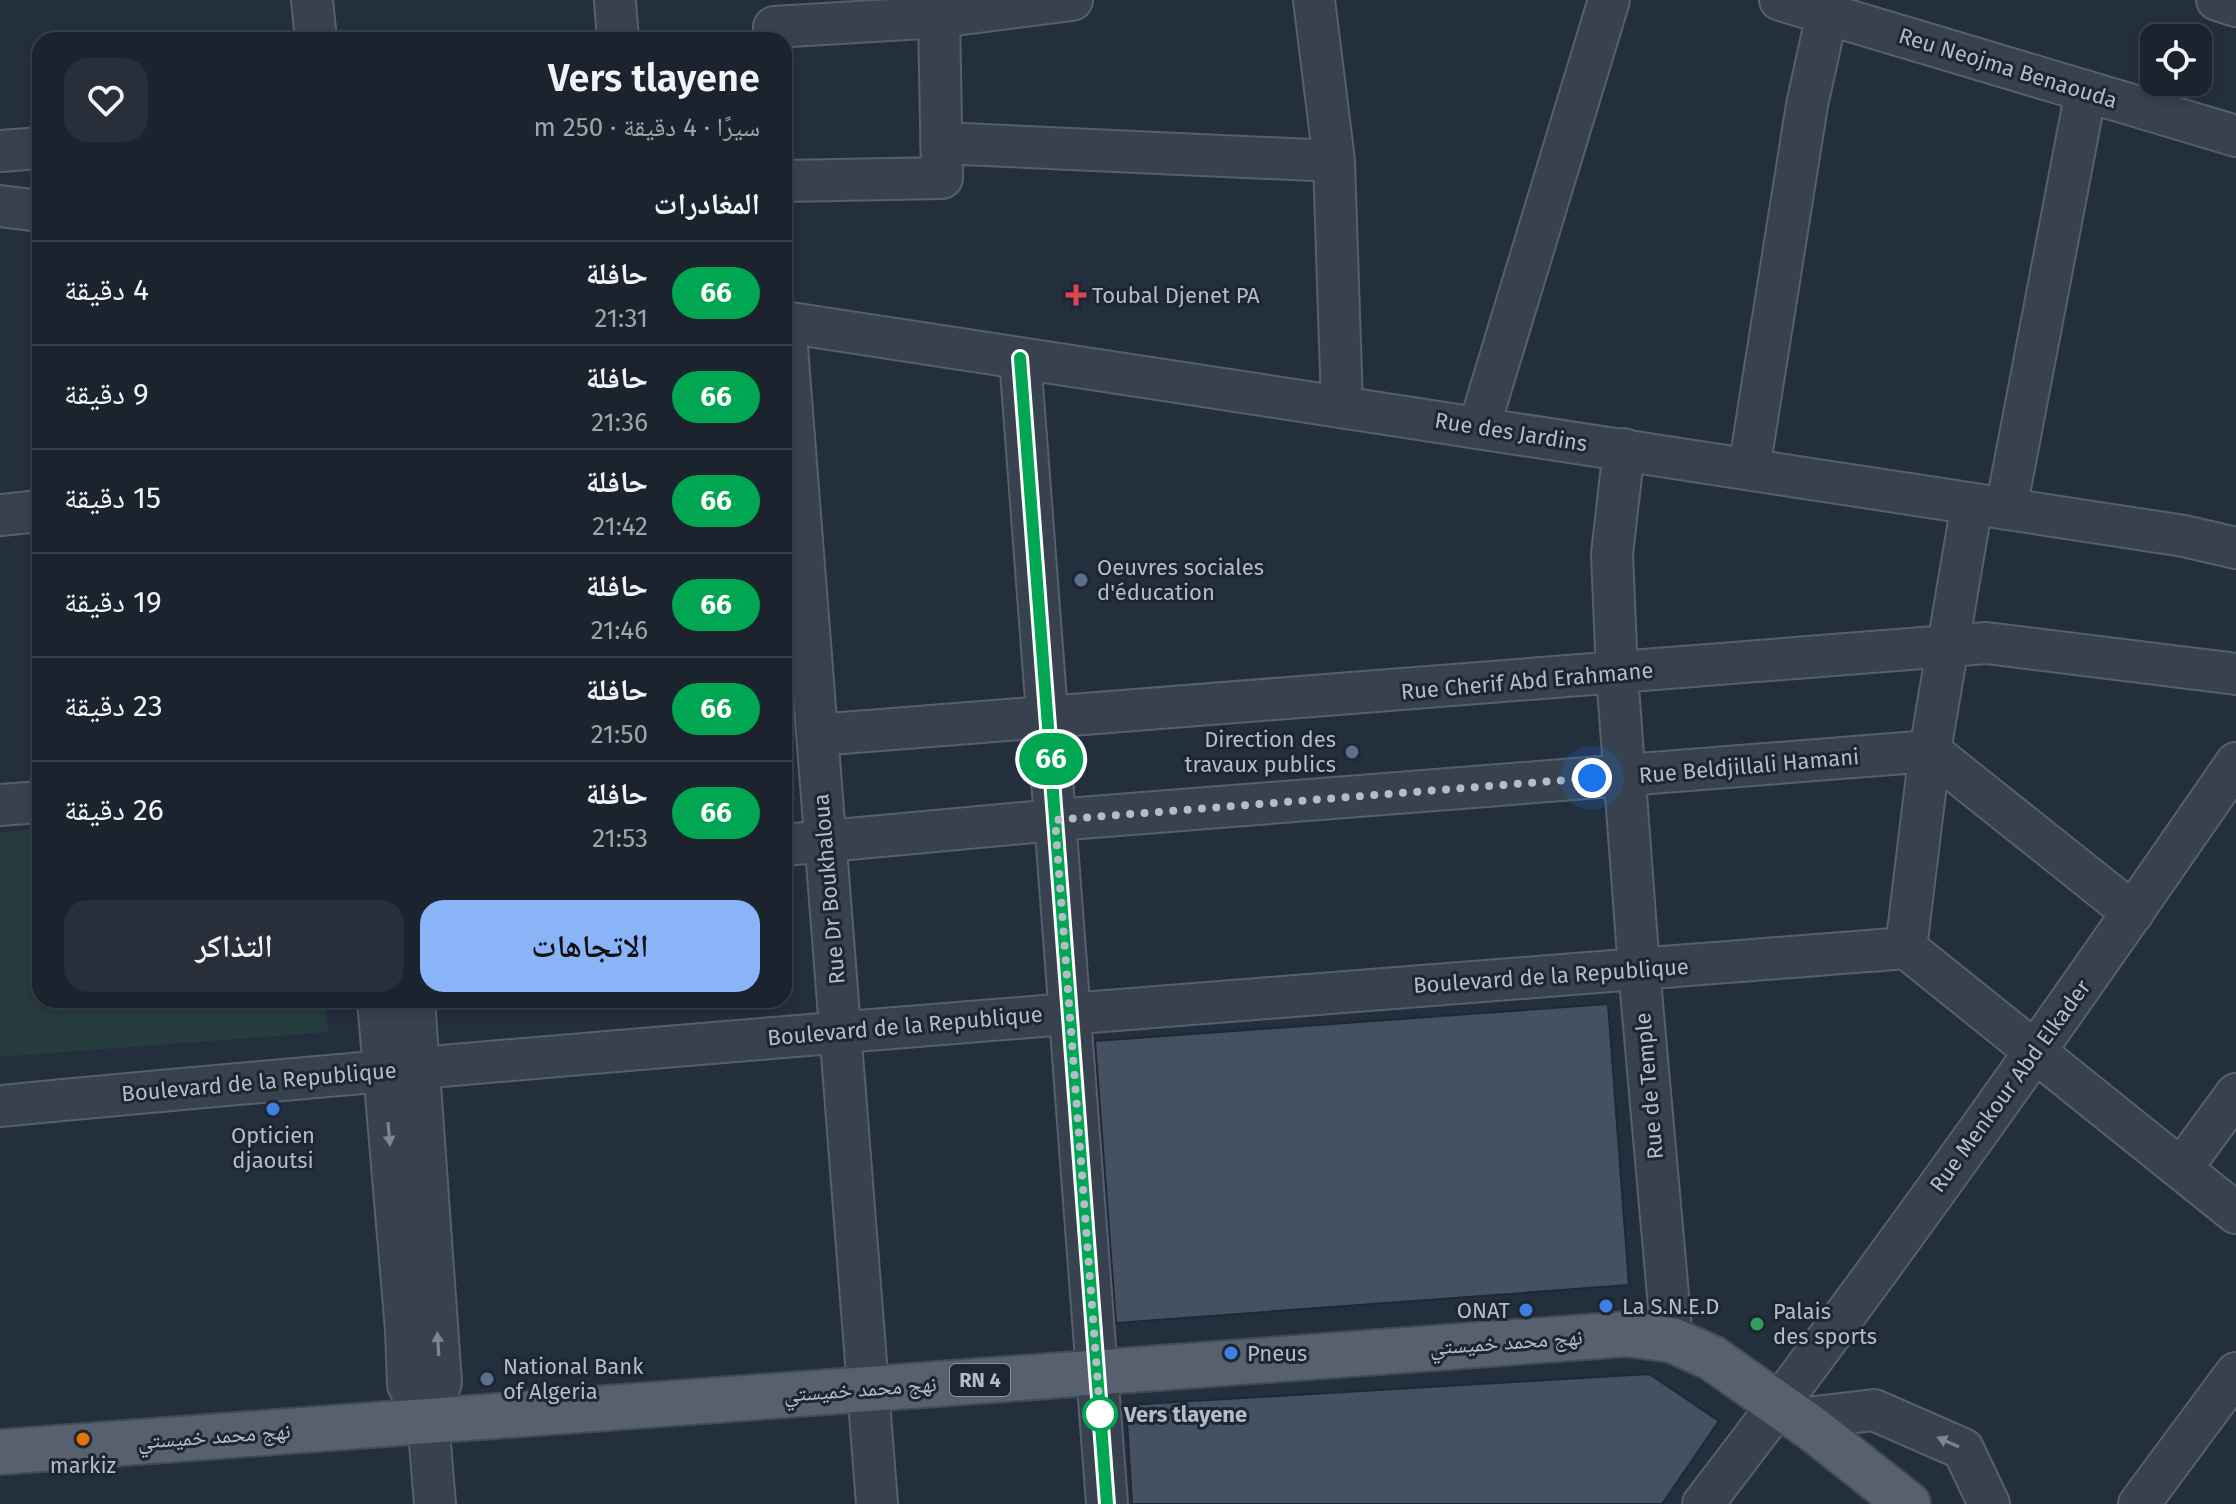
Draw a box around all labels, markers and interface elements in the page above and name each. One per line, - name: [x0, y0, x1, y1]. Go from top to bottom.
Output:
- street label: Reu Neojma Benaouda: [1895, 22, 2121, 114]
- map controls: [2140, 24, 2212, 96]
- button: locate: [2140, 24, 2212, 96]
- text: Vers tlayene: [548, 55, 760, 101]
- button: heart: [64, 58, 148, 142]
- text: سيرًا · 4 دقيقة · 250 m: [534, 112, 760, 143]
- text: المغادرات: [653, 186, 760, 222]
- text: حافلة: [586, 256, 648, 292]
- text: 4 دقيقة: [64, 272, 149, 308]
- text: 66: [700, 276, 732, 309]
- place label: Toubal Djenet PA: [1092, 282, 1260, 309]
- marker: Toubal Djenet PA: [1067, 286, 1085, 304]
- text: 21:31: [594, 303, 648, 334]
- text: حافلة: [586, 360, 648, 396]
- text: 9 دقيقة: [64, 376, 149, 412]
- text: 66: [700, 380, 732, 413]
- text: 21:36: [591, 407, 648, 438]
- street label: Rue des Jardins: [1433, 407, 1589, 457]
- text: حافلة: [586, 464, 648, 500]
- text: 15 دقيقة: [64, 480, 161, 516]
- text: 66: [700, 484, 732, 517]
- text: 21:42: [592, 511, 648, 542]
- place label: Oeuvres sociales d'éducation: [1097, 554, 1264, 606]
- text: حافلة: [586, 568, 648, 604]
- marker: Oeuvres sociales d'éducation: [1072, 571, 1090, 589]
- text: 19 دقيقة: [64, 584, 162, 620]
- text: 66: [700, 588, 732, 621]
- text: 21:46: [591, 615, 648, 646]
- street label: Rue Cherif Abd Erahmane: [1400, 657, 1654, 705]
- text: حافلة: [586, 672, 648, 708]
- text: 23 دقيقة: [64, 688, 163, 724]
- text: 66: [700, 692, 732, 725]
- text: 21:50: [591, 719, 648, 750]
- place label: Direction des travaux publics: [1185, 726, 1336, 778]
- line badge: 66: [1015, 733, 1087, 785]
- text: 66: [1035, 742, 1067, 775]
- marker: Direction des travaux publics: [1343, 743, 1361, 761]
- street label: Rue Beldjillali Hamani: [1638, 743, 1860, 789]
- your location: [1572, 758, 1612, 798]
- text: حافلة: [586, 776, 648, 812]
- text: 26 دقيقة: [64, 792, 164, 828]
- street label: Rue Dr Boukhaloua: [807, 793, 851, 985]
- text: 66: [700, 796, 732, 829]
- text: 21:53: [592, 823, 648, 854]
- button: التذاكر: [64, 900, 404, 992]
- button: الاتجاهات: [420, 900, 760, 992]
- street label: Boulevard de la Republique: [1412, 953, 1690, 999]
- street label: Rue Menkour Abd Elkader: [1924, 974, 2097, 1198]
- street label: Boulevard de la Republique: [766, 1001, 1044, 1051]
- street label: Rue de Temple: [1629, 1011, 1669, 1161]
- street label: Boulevard de la Republique: [120, 1057, 398, 1107]
- marker: Opticien djaoutsi: [264, 1100, 282, 1118]
- place label: Opticien djaoutsi: [231, 1122, 315, 1174]
- one-way arrow: [382, 1122, 395, 1147]
- place label: La S.N.E.D: [1622, 1293, 1719, 1320]
- place label: ONAT: [1457, 1297, 1511, 1324]
- marker: La S.N.E.D: [1597, 1297, 1615, 1315]
- place label: Palais des sports: [1773, 1298, 1877, 1350]
- marker: ONAT: [1517, 1301, 1535, 1319]
- marker: Palais des sports: [1748, 1315, 1766, 1333]
- street label: نهج محمد خميستي: [1428, 1323, 1584, 1364]
- one-way arrow: [431, 1331, 444, 1356]
- place label: Pneus: [1247, 1340, 1307, 1367]
- marker: Pneus: [1222, 1344, 1240, 1362]
- place label: National Bank of Algeria: [503, 1353, 644, 1405]
- road number: RN 4: [950, 1364, 1010, 1396]
- marker: National Bank of Algeria: [478, 1370, 496, 1388]
- street label: نهج محمد خميستي: [782, 1370, 938, 1411]
- marker: Vers tlayene: [1083, 1397, 1117, 1431]
- place label: Vers tlayene: [1123, 1401, 1247, 1428]
- street label: نهج محمد خميستي: [136, 1417, 292, 1458]
- marker: markiz: [74, 1430, 92, 1448]
- one-way arrow: [1936, 1435, 1960, 1448]
- place label: markiz: [50, 1452, 116, 1479]

